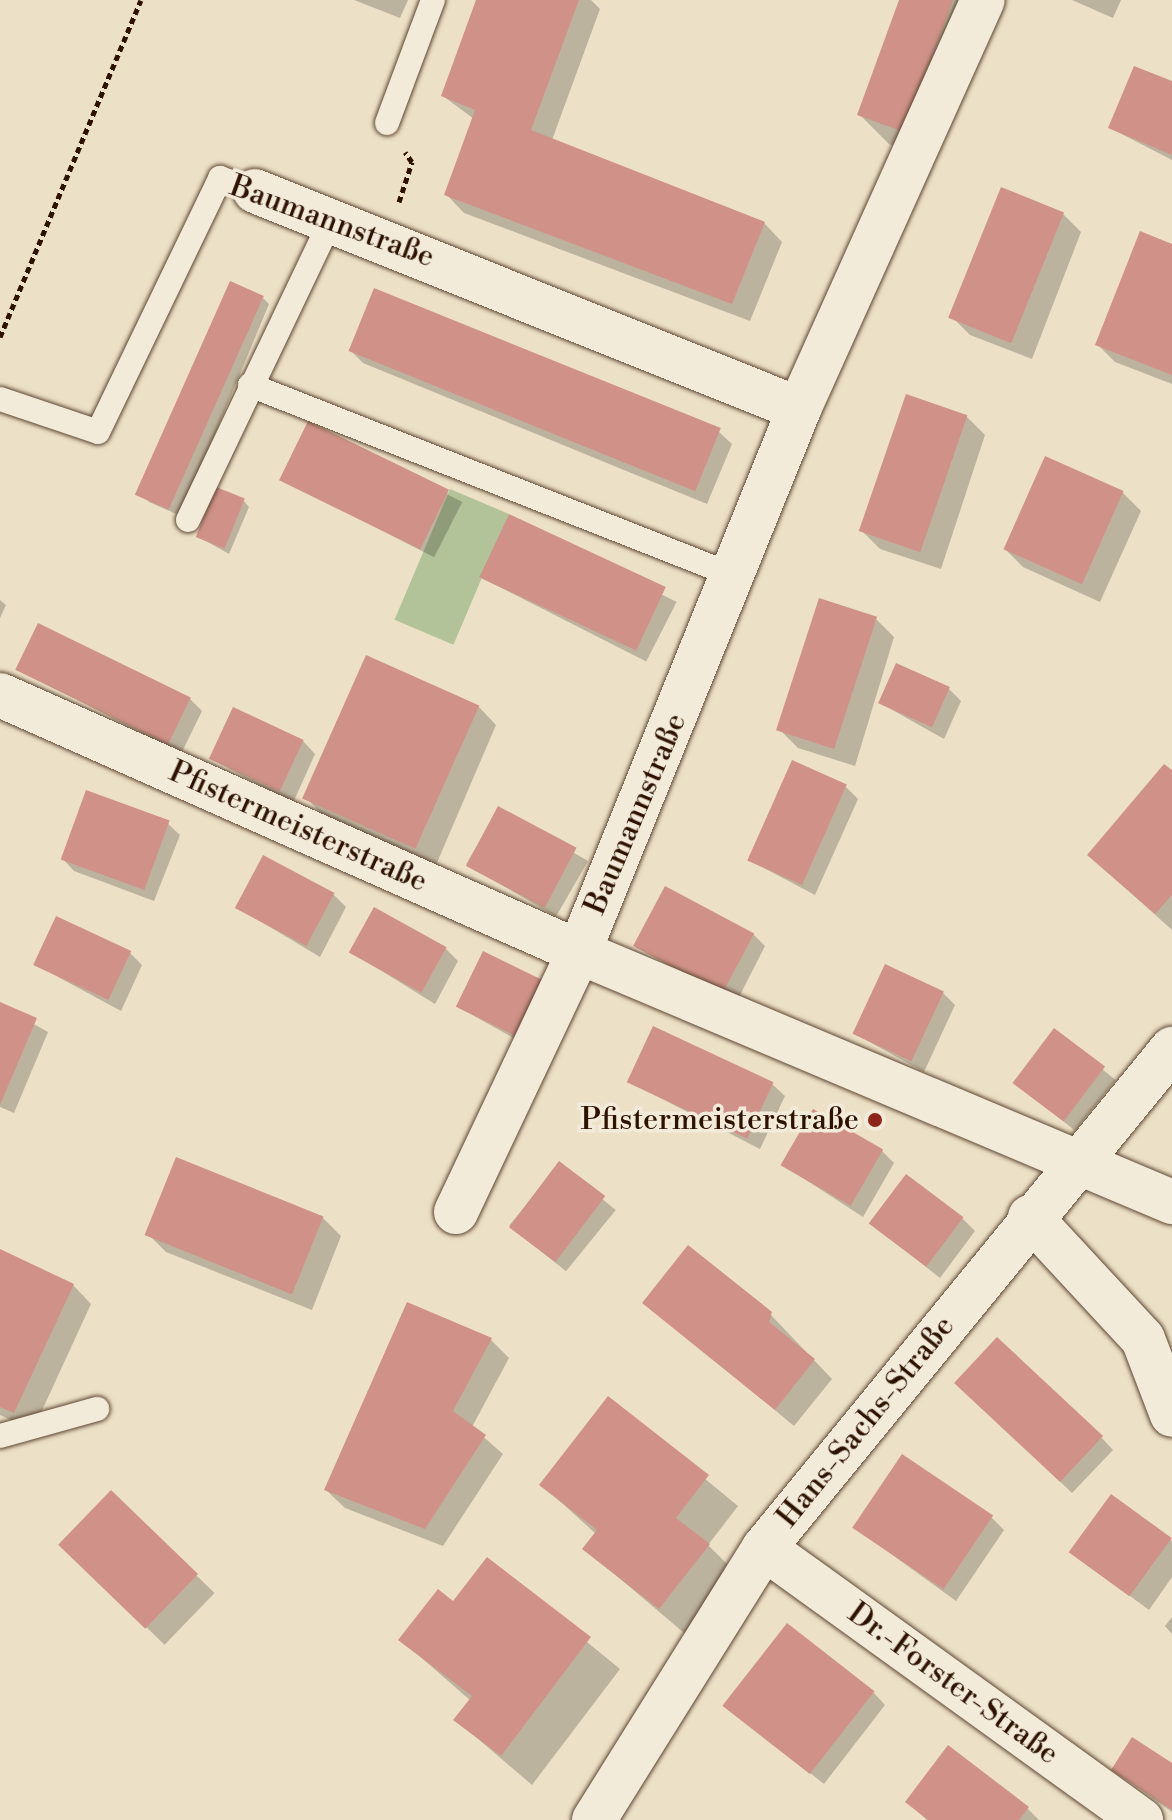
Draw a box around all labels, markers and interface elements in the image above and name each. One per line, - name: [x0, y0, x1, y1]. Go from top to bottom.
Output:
- street label: Baumannstraße: [225, 168, 439, 276]
- street label: Baumannstraße: [578, 708, 694, 920]
- street label: Pfistermeisterstraße: [163, 754, 433, 900]
- place label: Pfistermeisterstraße: [580, 1102, 859, 1138]
- marker: Pfistermeisterstraße: [866, 1111, 884, 1129]
- street label: Hans-Sachs-Straße: [770, 1309, 962, 1535]
- street label: Dr.-Forster-Straße: [841, 1595, 1065, 1773]

